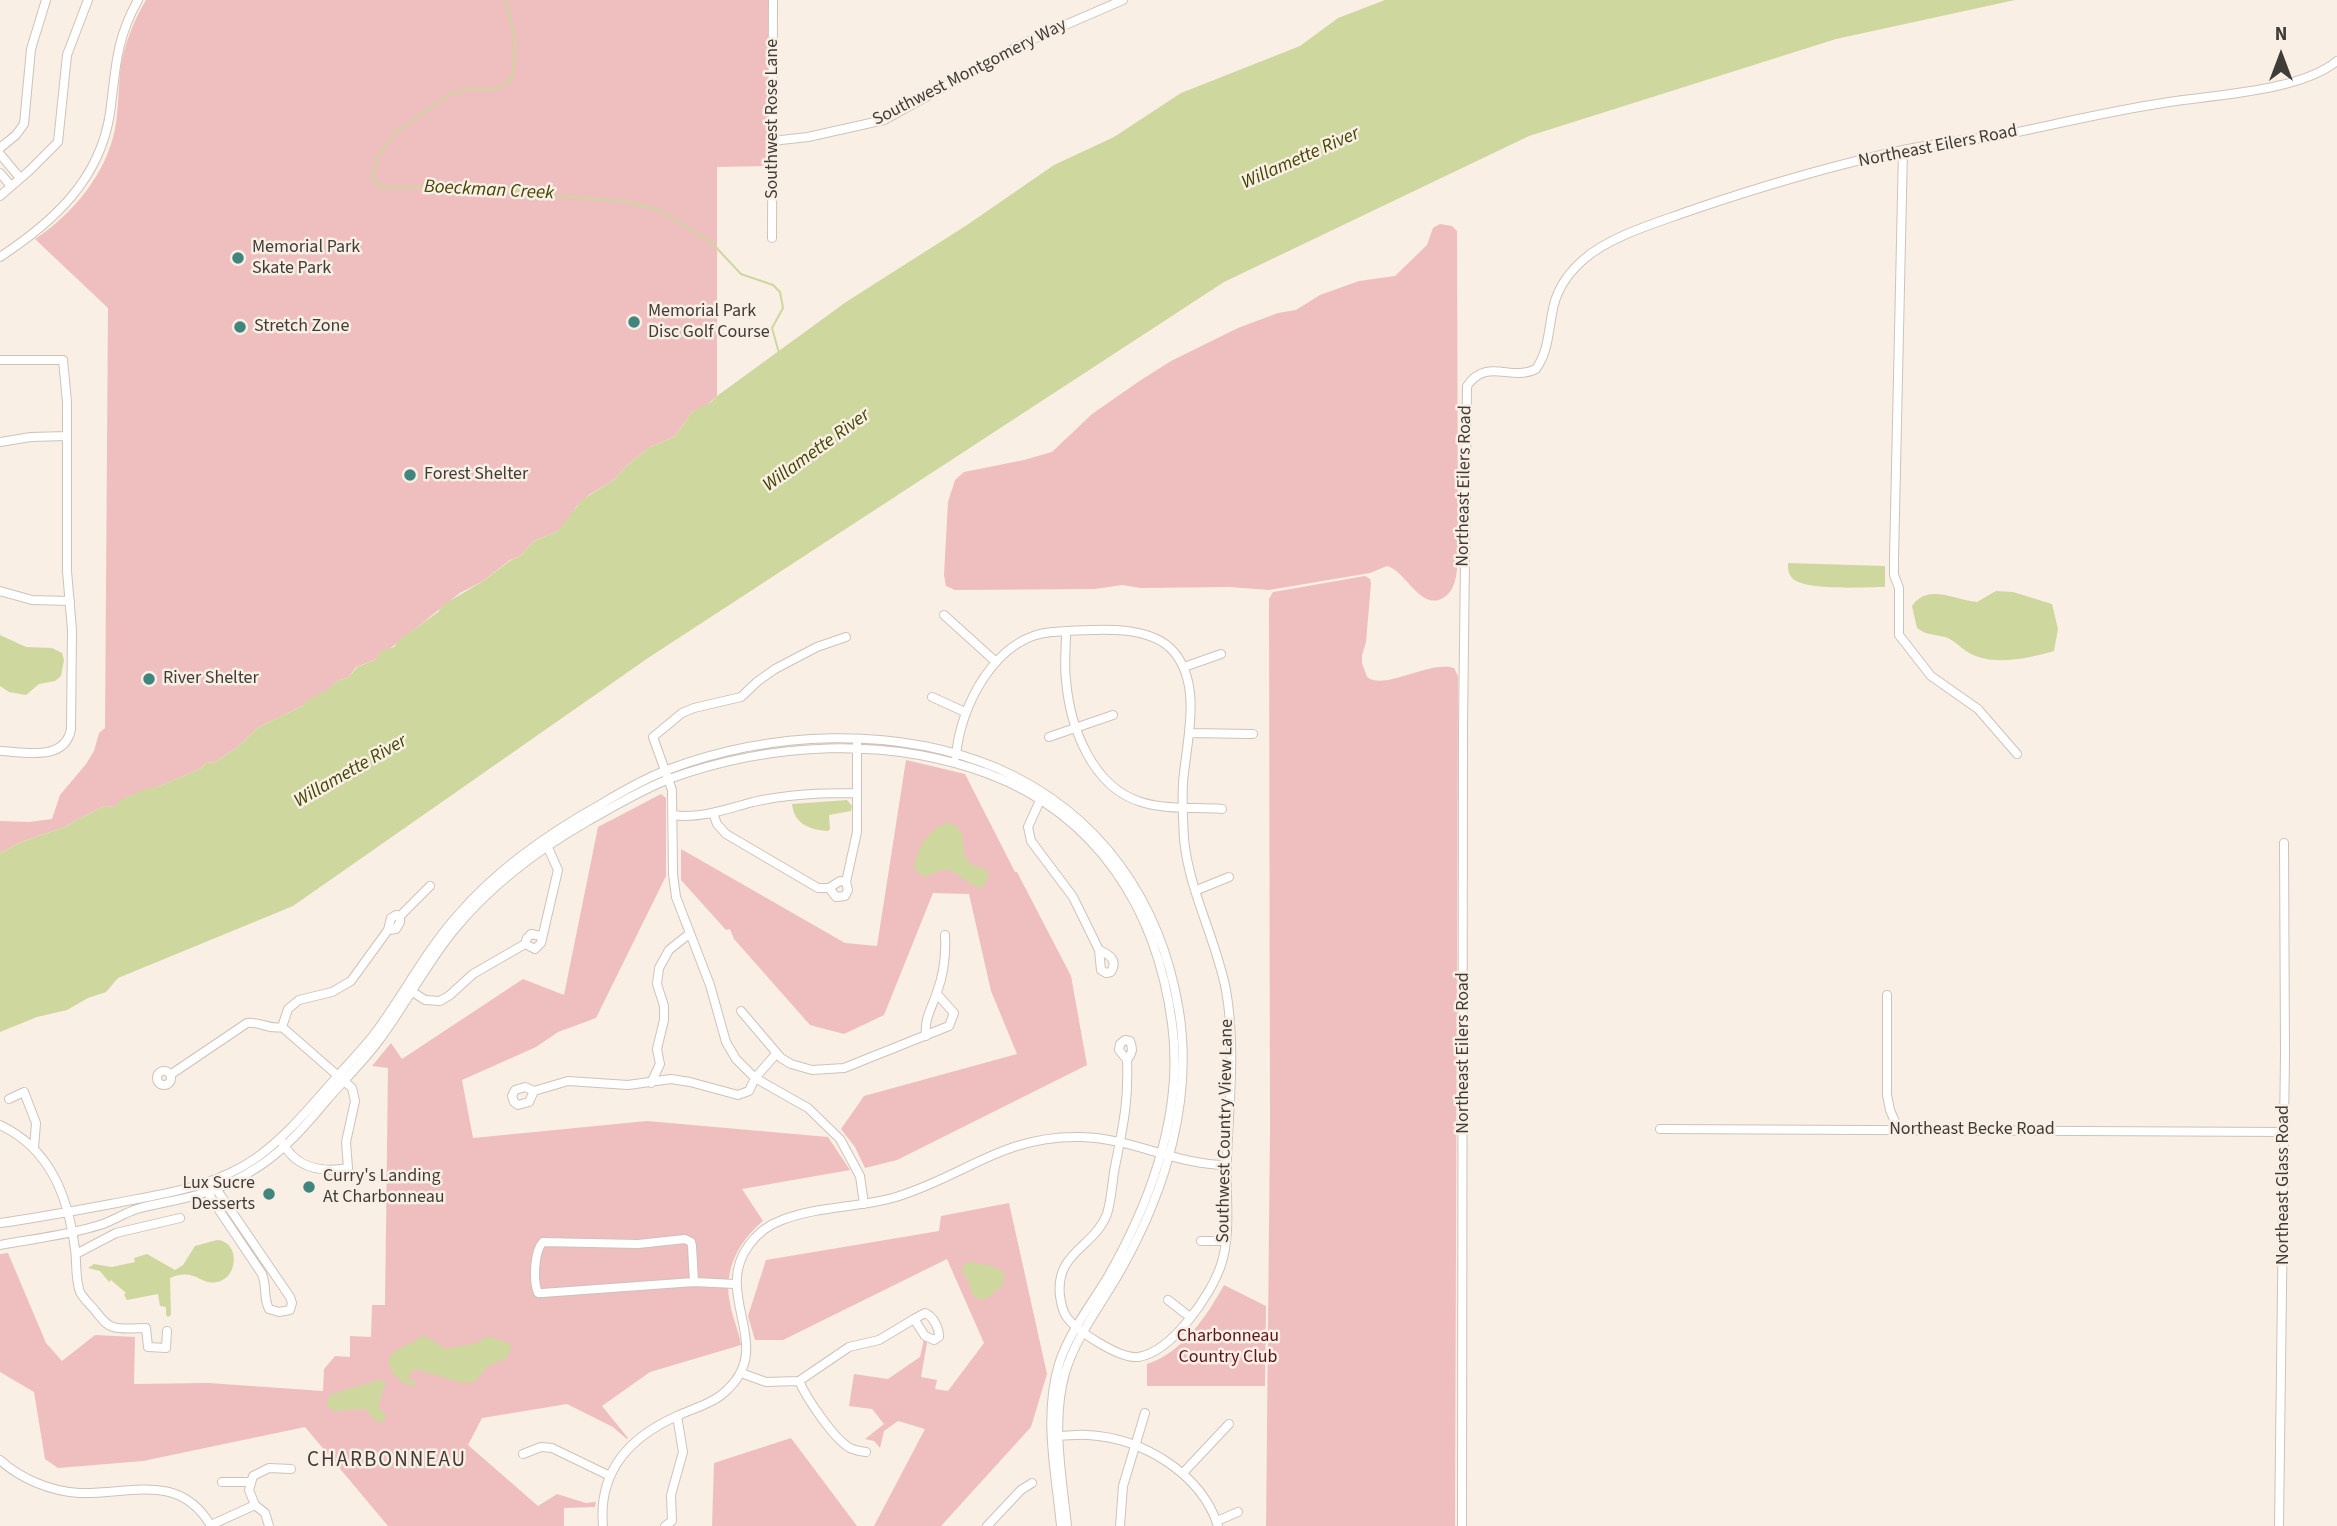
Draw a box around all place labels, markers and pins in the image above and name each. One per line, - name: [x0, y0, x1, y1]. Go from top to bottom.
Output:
- place label: Memorial Park Skate Park: [252, 237, 360, 280]
- marker: Memorial Park Skate Park: [230, 250, 246, 266]
- place label: Memorial Park Disc Golf Course: [648, 301, 770, 344]
- marker: Memorial Park Disc Golf Course: [626, 314, 642, 330]
- place label: Stretch Zone: [254, 316, 349, 338]
- marker: Stretch Zone: [232, 319, 248, 335]
- place label: Forest Shelter: [424, 464, 528, 486]
- marker: Forest Shelter: [402, 467, 418, 483]
- place label: River Shelter: [163, 668, 259, 690]
- marker: River Shelter: [141, 671, 157, 687]
- place label: Curry's Landing At Charbonneau: [323, 1166, 445, 1208]
- place label: Lux Sucre Desserts: [182, 1173, 255, 1216]
- marker: Curry's Landing At Charbonneau: [301, 1179, 317, 1195]
- marker: Lux Sucre Desserts: [261, 1186, 277, 1202]

